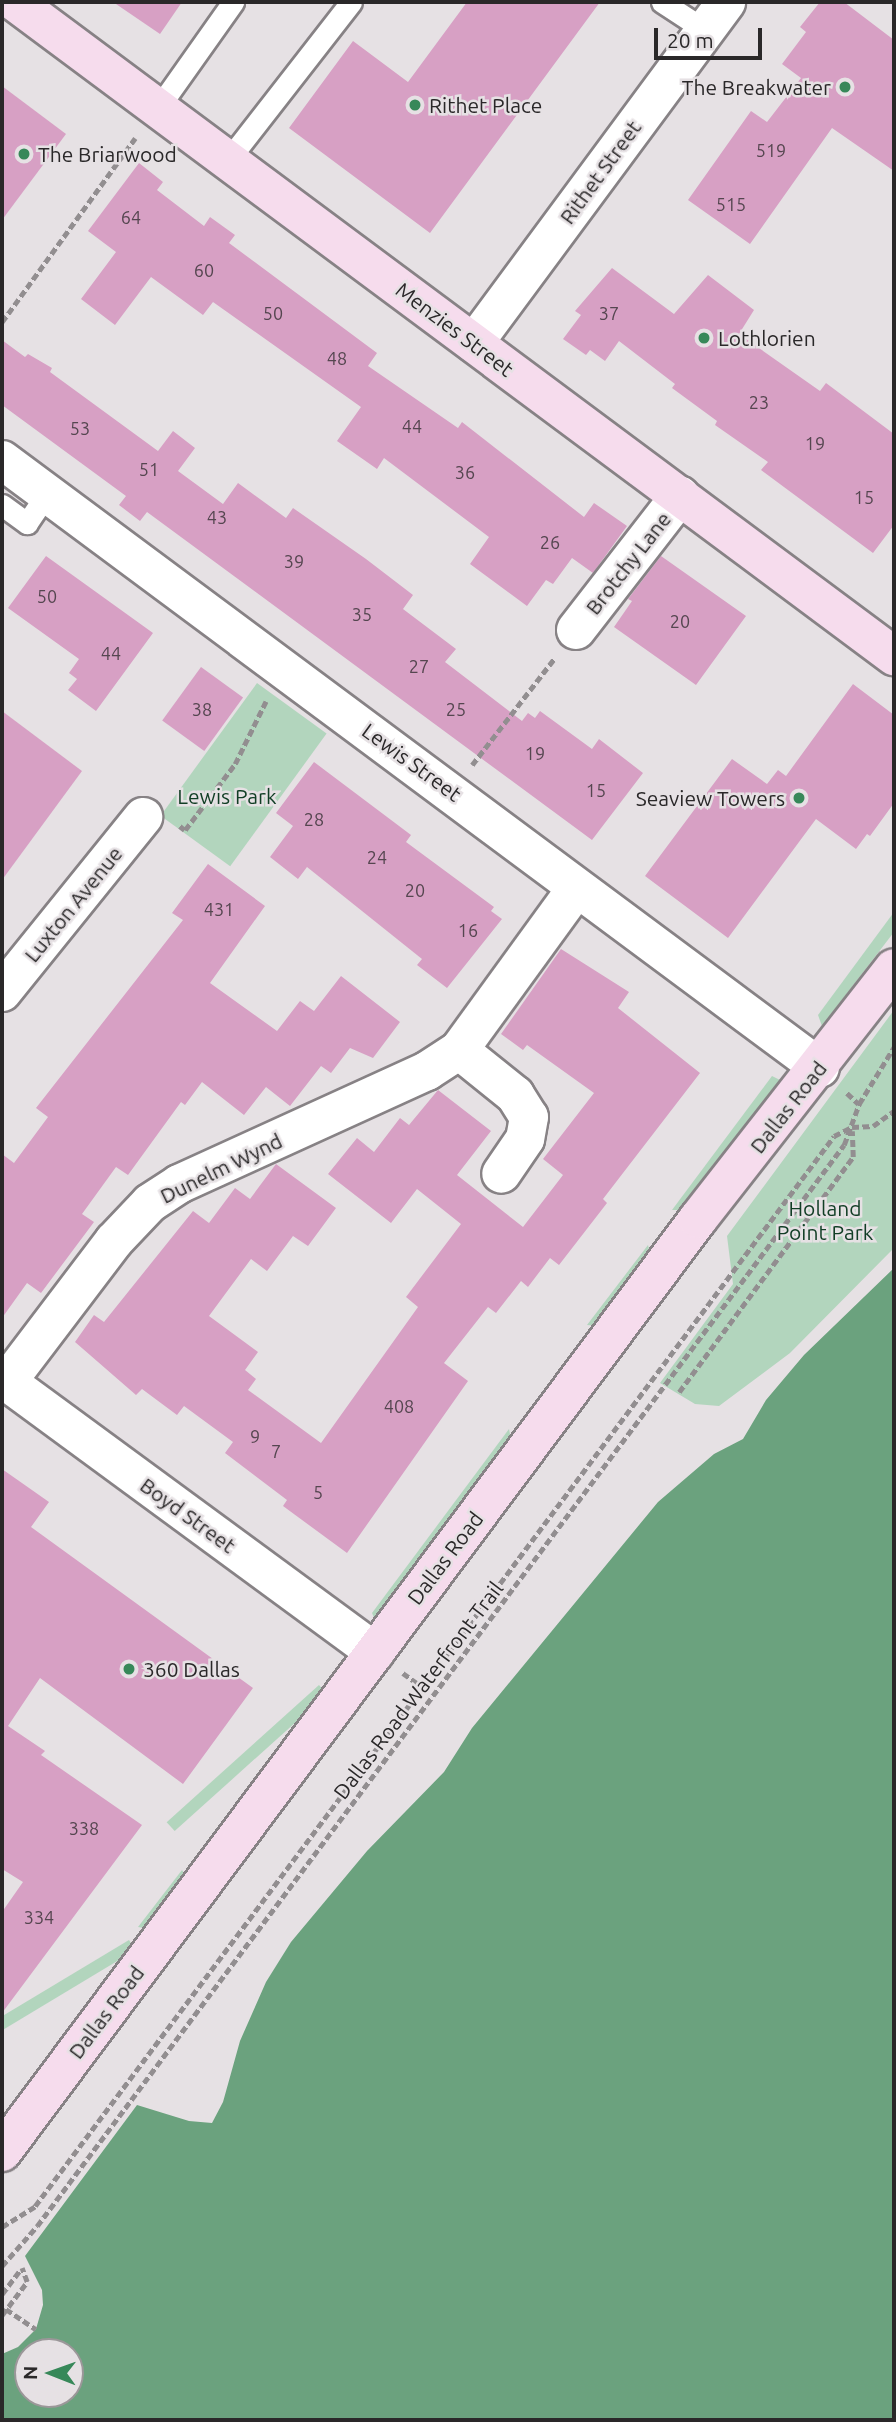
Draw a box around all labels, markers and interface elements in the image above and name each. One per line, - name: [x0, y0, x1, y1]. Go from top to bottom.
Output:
- scale bar: [658, 14, 766, 58]
- text: 20 m: [667, 28, 714, 52]
- place label: The Breakwater: [682, 74, 831, 100]
- marker: The Breakwater: [837, 79, 853, 95]
- place label: Rithet Place: [429, 92, 542, 118]
- marker: Rithet Place: [407, 97, 423, 113]
- street label: Rithet Street: [554, 115, 646, 229]
- house number: 519: [756, 139, 786, 161]
- place label: The Briarwood: [38, 141, 177, 167]
- marker: The Briarwood: [16, 146, 32, 162]
- house number: 515: [716, 193, 746, 215]
- house number: 64: [121, 206, 141, 228]
- house number: 60: [194, 259, 214, 281]
- street label: Menzies Street: [391, 277, 519, 381]
- house number: 50: [263, 302, 283, 324]
- house number: 37: [599, 302, 619, 324]
- place label: Lothlorien: [718, 325, 816, 351]
- marker: Lothlorien: [696, 330, 712, 346]
- house number: 48: [327, 347, 347, 369]
- house number: 23: [749, 391, 769, 413]
- house number: 44: [402, 415, 422, 437]
- house number: 53: [70, 417, 90, 439]
- house number: 19: [805, 432, 825, 454]
- house number: 51: [139, 458, 159, 480]
- house number: 36: [455, 461, 475, 483]
- house number: 15: [854, 486, 874, 508]
- house number: 43: [207, 506, 227, 528]
- street label: Brotchy Lane: [580, 507, 676, 619]
- house number: 26: [540, 531, 560, 553]
- house number: 39: [284, 550, 304, 572]
- house number: 50: [37, 585, 57, 607]
- house number: 35: [352, 603, 372, 625]
- house number: 20: [670, 610, 690, 632]
- house number: 44: [101, 642, 121, 664]
- house number: 27: [409, 655, 429, 677]
- house number: 38: [192, 698, 212, 720]
- house number: 25: [446, 698, 466, 720]
- street label: Lewis Street: [358, 718, 466, 806]
- house number: 19: [525, 742, 545, 764]
- house number: 15: [586, 779, 606, 801]
- park label: Lewis Park: [177, 783, 277, 809]
- place label: Seaview Towers: [636, 785, 785, 811]
- marker: Seaview Towers: [791, 790, 807, 806]
- house number: 28: [304, 808, 324, 830]
- street label: Luxton Avenue: [19, 841, 127, 967]
- house number: 24: [367, 846, 387, 868]
- house number: 20: [405, 879, 425, 901]
- house number: 431: [204, 898, 234, 920]
- house number: 16: [458, 919, 478, 941]
- street label: Dallas Road: [744, 1056, 832, 1158]
- street label: Dunelm Wynd: [156, 1128, 286, 1208]
- park label: Holland Point Park: [777, 1195, 873, 1245]
- house number: 408: [384, 1395, 414, 1417]
- house number: 9: [250, 1425, 260, 1447]
- house number: 7: [271, 1440, 281, 1462]
- street label: Boyd Street: [136, 1472, 240, 1558]
- house number: 5: [313, 1481, 323, 1503]
- street label: Dallas Road: [402, 1507, 488, 1609]
- street label: Dallas Road Waterfront Trail: [328, 1576, 508, 1804]
- place label: 360 Dallas: [143, 1656, 240, 1682]
- marker: 360 Dallas: [121, 1661, 137, 1677]
- house number: 338: [69, 1817, 99, 1839]
- house number: 334: [24, 1906, 54, 1928]
- street label: Dallas Road: [63, 1961, 149, 2063]
- north arrow: [14, 2338, 84, 2408]
- text: N: [19, 2365, 41, 2380]

